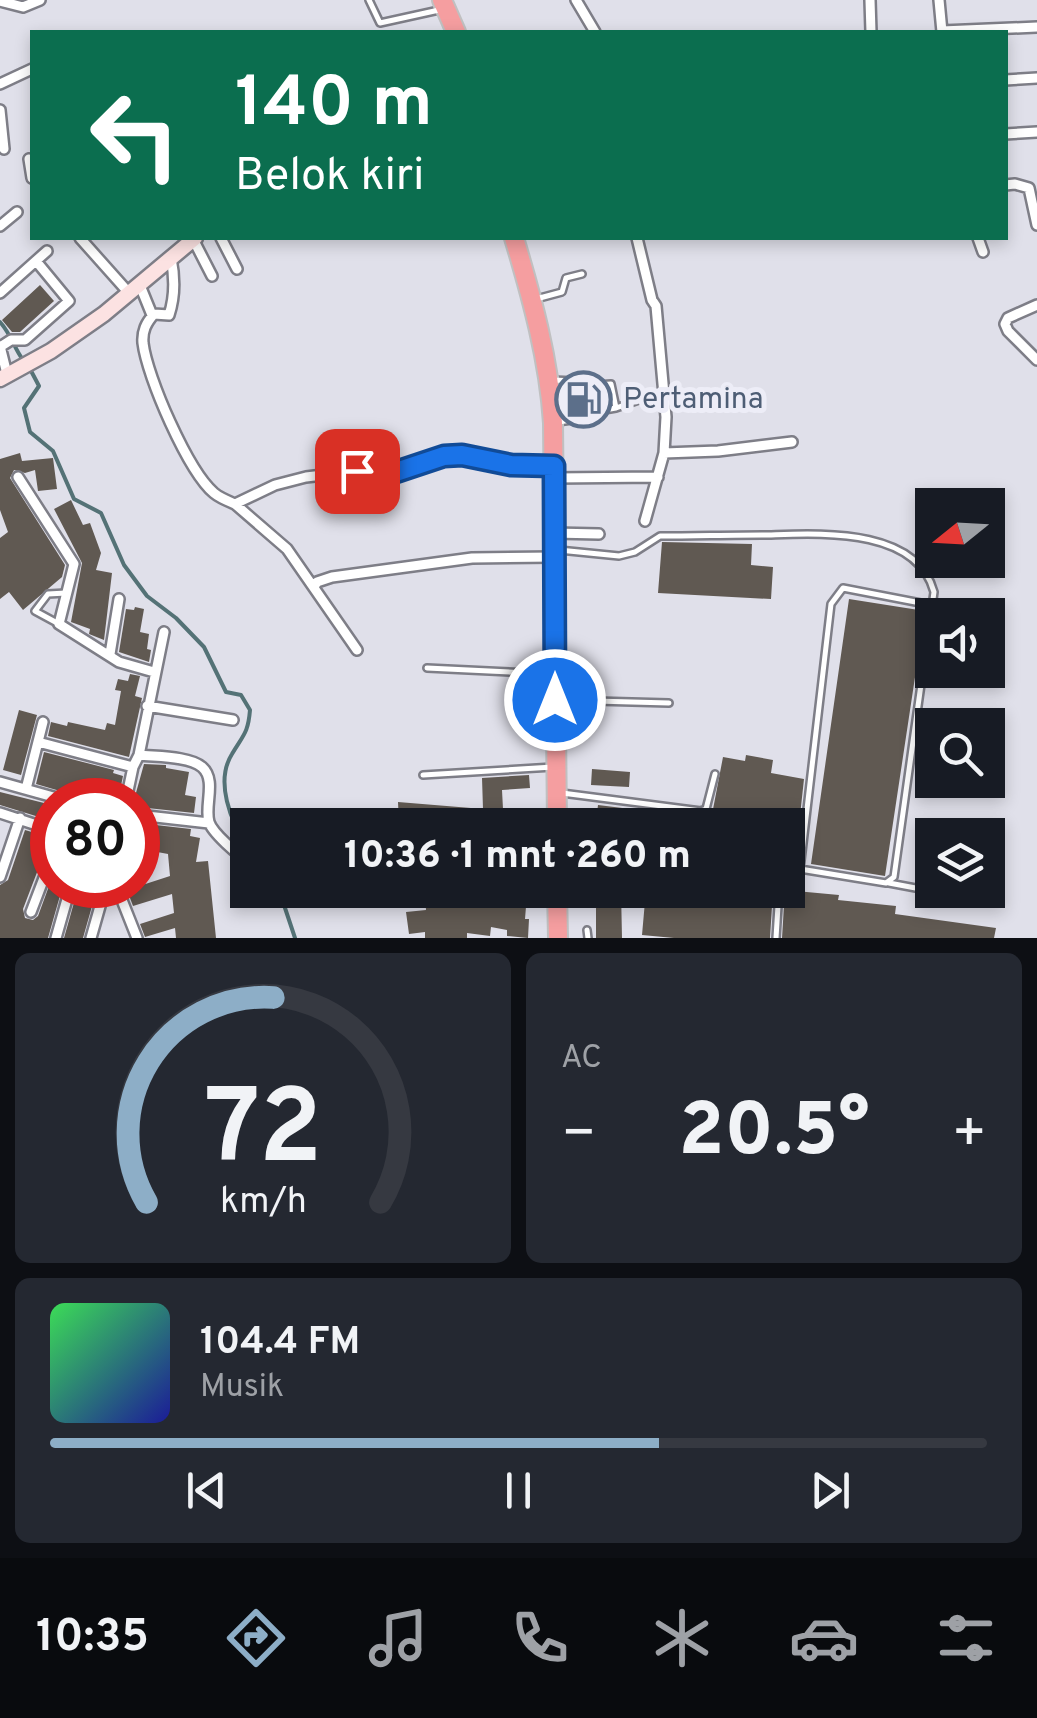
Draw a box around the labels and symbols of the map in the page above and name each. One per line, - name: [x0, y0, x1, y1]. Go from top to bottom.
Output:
- fuel station icon: Pertamina: [554, 370, 614, 430]
- place label: Pertamina: [623, 382, 764, 419]
- pin: [315, 429, 400, 514]
- north arrow: [915, 488, 1005, 578]
- position arrow: [503, 648, 607, 752]
- speed limit sign: 80: [30, 778, 160, 908]

